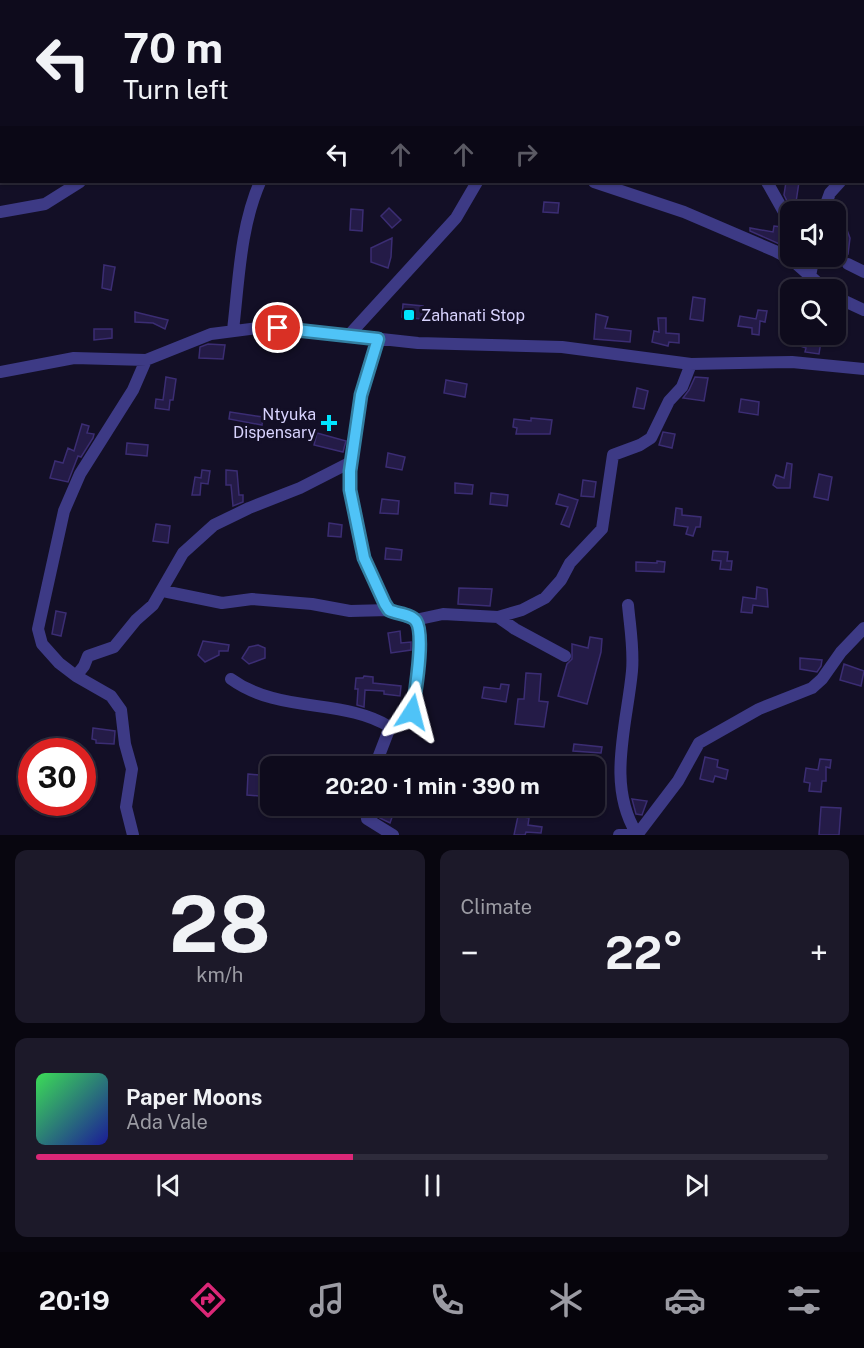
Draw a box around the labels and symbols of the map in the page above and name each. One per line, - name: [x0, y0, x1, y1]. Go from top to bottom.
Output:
- pin: [252, 302, 303, 353]
- place label: Zahanati Stop: [421, 306, 525, 325]
- marker: Zahanati Stop: [402, 308, 416, 322]
- place label: Ntyuka Dispensary: [233, 405, 316, 442]
- marker: Ntyuka Dispensary: [320, 414, 338, 432]
- position arrow: [380, 680, 444, 744]
- speed limit sign: 30: [18, 738, 96, 816]

